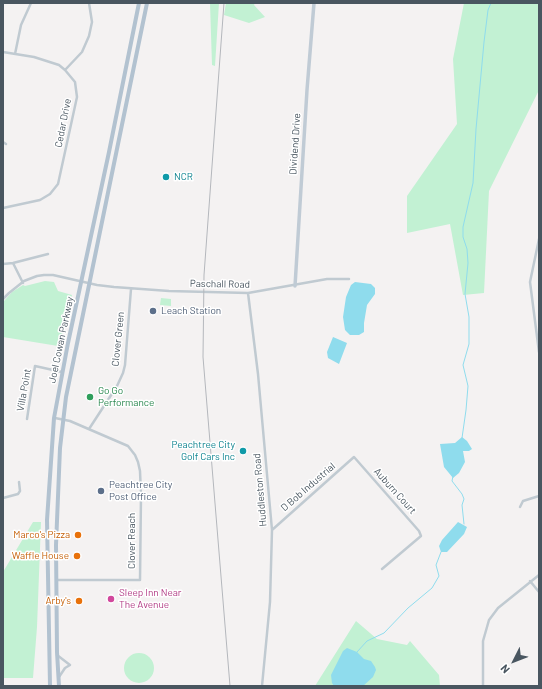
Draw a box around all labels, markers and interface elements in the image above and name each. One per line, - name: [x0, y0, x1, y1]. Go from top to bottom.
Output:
- street label: Cedar Drive: [52, 97, 74, 149]
- street label: Dividend Drive: [287, 113, 303, 175]
- place label: NCR: [174, 171, 193, 183]
- marker: NCR: [161, 172, 171, 182]
- street label: Paschall Road: [190, 277, 250, 291]
- street label: Joel Cowan Parkway: [46, 296, 76, 384]
- place label: Leach Station: [161, 305, 221, 317]
- marker: Leach Station: [148, 306, 158, 316]
- street label: Clover Green: [109, 311, 127, 367]
- street label: Villa Point: [14, 368, 34, 412]
- place label: Go Go Performance: [98, 385, 154, 408]
- marker: Go Go Performance: [85, 392, 95, 402]
- place label: Peachtree City Golf Cars Inc: [172, 439, 235, 462]
- marker: Peachtree City Golf Cars Inc: [238, 446, 248, 456]
- street label: Huddleston Road: [251, 453, 269, 527]
- street label: D Bob Industrial: [278, 460, 338, 514]
- street label: Auburn Court: [371, 466, 419, 516]
- place label: Peachtree City Post Office: [109, 479, 172, 502]
- marker: Peachtree City Post Office: [96, 486, 106, 496]
- street label: Clover Reach: [126, 513, 138, 569]
- place label: Marco's Pizza: [13, 529, 70, 541]
- marker: Marco's Pizza: [73, 530, 83, 540]
- place label: Waffle House: [12, 550, 69, 562]
- marker: Waffle House: [72, 551, 82, 561]
- place label: Sleep Inn Near The Avenue: [119, 587, 181, 610]
- marker: Sleep Inn Near The Avenue: [106, 594, 116, 604]
- place label: Arby's: [45, 595, 71, 607]
- marker: Arby's: [74, 596, 84, 606]
- north arrow: [494, 641, 534, 681]
- text: N: [497, 662, 512, 676]

